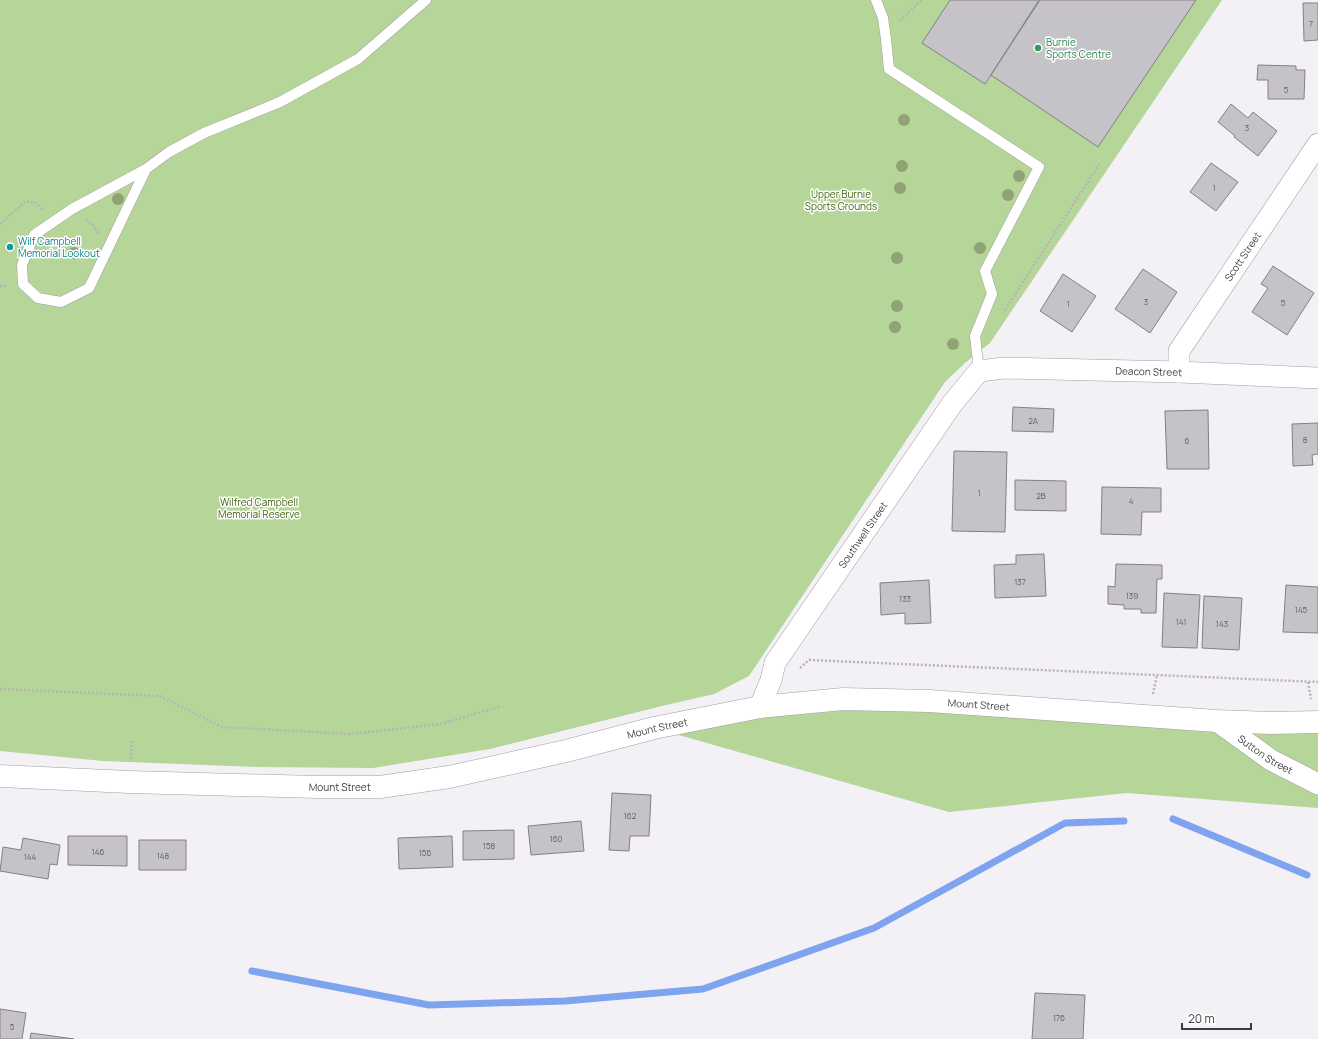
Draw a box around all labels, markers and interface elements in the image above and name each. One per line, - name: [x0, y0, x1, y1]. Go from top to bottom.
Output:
- house number: 7: [1309, 18, 1313, 29]
- place label: Burnie Sports Centre: [1046, 35, 1111, 61]
- marker: Burnie Sports Centre: [1033, 43, 1043, 53]
- house number: 5: [1284, 84, 1289, 95]
- house number: 3: [1245, 122, 1249, 133]
- house number: 1: [1212, 182, 1216, 193]
- park label: Upper Burnie Sports Grounds: [805, 187, 877, 213]
- street label: Scott Street: [1221, 229, 1264, 284]
- place label: Wilf Campbell Memorial Lookout: [18, 234, 100, 260]
- marker: Wilf Campbell Memorial Lookout: [5, 242, 15, 252]
- house number: 3: [1144, 296, 1148, 307]
- house number: 5: [1281, 297, 1286, 308]
- house number: 1: [1066, 298, 1070, 309]
- street label: Deacon Street: [1115, 364, 1182, 379]
- house number: 2A: [1028, 415, 1038, 426]
- house number: 8: [1303, 434, 1308, 445]
- house number: 6: [1185, 435, 1190, 446]
- house number: 1: [977, 487, 981, 498]
- house number: 2B: [1036, 490, 1046, 501]
- park label: Wilfred Campbell Memorial Reserve: [218, 495, 300, 521]
- house number: 4: [1129, 495, 1134, 506]
- street label: Southwell Street: [835, 499, 890, 571]
- house number: 137: [1014, 576, 1026, 587]
- house number: 139: [1126, 590, 1138, 601]
- house number: 133: [899, 593, 911, 604]
- house number: 145: [1295, 604, 1308, 615]
- house number: 141: [1176, 616, 1186, 627]
- house number: 143: [1216, 618, 1228, 629]
- street label: Mount Street: [947, 695, 1010, 714]
- street label: Mount Street: [626, 715, 689, 742]
- street label: Sutton Street: [1235, 731, 1295, 777]
- street label: Mount Street: [309, 780, 371, 794]
- house number: 162: [624, 810, 637, 821]
- house number: 160: [550, 833, 563, 844]
- house number: 158: [483, 840, 496, 851]
- house number: 146: [92, 846, 104, 857]
- house number: 156: [419, 847, 431, 858]
- house number: 148: [157, 850, 170, 861]
- house number: 144: [24, 851, 37, 862]
- scale bar: [1182, 1005, 1251, 1031]
- text: 20 m: [1188, 1010, 1215, 1027]
- house number: 176: [1053, 1012, 1065, 1023]
- house number: 5: [10, 1021, 15, 1032]

